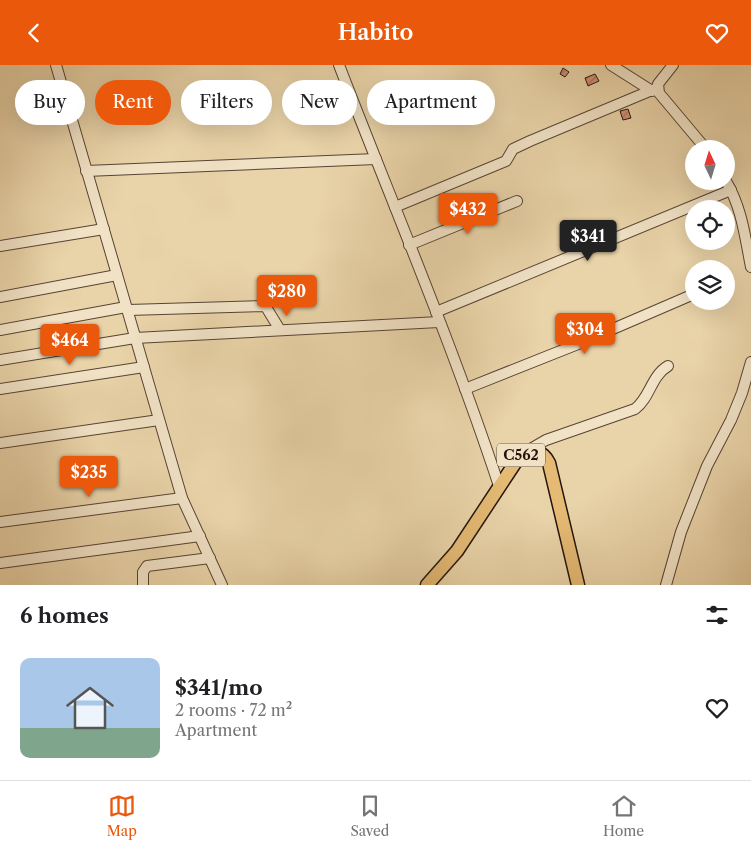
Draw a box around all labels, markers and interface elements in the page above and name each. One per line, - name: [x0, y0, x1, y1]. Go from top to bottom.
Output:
- icon: back: [20, 19, 48, 47]
- text: Habito: [338, 19, 413, 46]
- icon: heart: [703, 19, 731, 47]
- chip: Buy: [15, 80, 85, 125]
- chip: Rent: [95, 80, 171, 125]
- chip: Filters: [181, 80, 272, 125]
- chip: New: [282, 80, 357, 125]
- chip: Apartment: [367, 80, 495, 125]
- north arrow: [685, 140, 735, 190]
- map controls: [685, 140, 735, 310]
- pin: $432: [438, 193, 498, 235]
- text: $432: [450, 199, 486, 219]
- button: locate: [685, 200, 735, 250]
- pin: $341: [558, 219, 618, 262]
- text: $341: [571, 226, 605, 246]
- button: layers: [685, 260, 735, 310]
- pin: $280: [257, 275, 317, 317]
- text: $280: [268, 281, 306, 301]
- pin: $304: [555, 313, 615, 355]
- text: $304: [566, 319, 604, 339]
- pin: $464: [40, 323, 100, 366]
- text: $464: [51, 330, 89, 350]
- road number: C562: [497, 443, 545, 467]
- pin: $235: [59, 455, 119, 498]
- text: $235: [71, 462, 107, 482]
- icon: filters: [703, 601, 731, 629]
- text: 6 homes: [20, 603, 109, 628]
- text: $341/mo: [175, 675, 263, 700]
- icon: home: [60, 678, 120, 738]
- icon: heart: [703, 694, 731, 722]
- text: 2 rooms · 72 m²: [175, 700, 292, 720]
- text: Apartment: [175, 720, 257, 740]
- tab: Map: [107, 792, 137, 840]
- tab: Saved: [351, 792, 389, 840]
- tab: Home: [603, 792, 644, 840]

